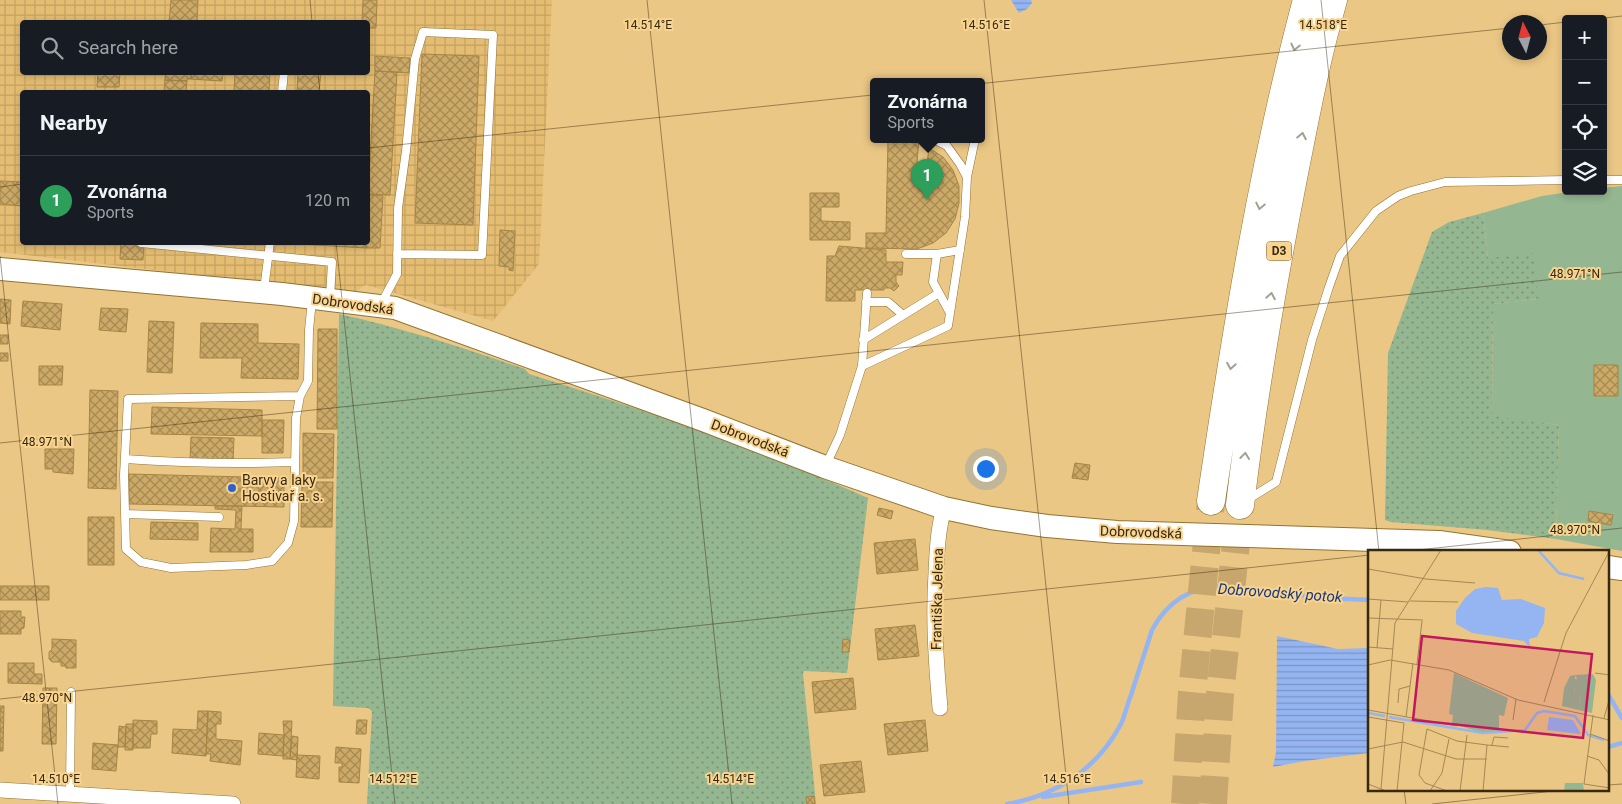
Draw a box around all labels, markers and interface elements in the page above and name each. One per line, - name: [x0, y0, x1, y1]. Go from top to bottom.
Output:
- north arrow: [1502, 15, 1547, 60]
- map controls: [1562, 15, 1607, 195]
- button: +: [1562, 15, 1607, 60]
- text: 14.514°E: [624, 18, 672, 32]
- text: 14.516°E: [962, 18, 1010, 32]
- text: 14.518°E: [1299, 18, 1347, 32]
- search box: [20, 20, 370, 75]
- icon: search: [38, 34, 66, 62]
- text: Search here: [78, 36, 178, 59]
- one-way arrow: [1290, 43, 1301, 52]
- button: −: [1562, 60, 1607, 105]
- popup: [870, 78, 985, 143]
- text: Zvonárna: [887, 90, 968, 113]
- button: locate: [1562, 105, 1607, 150]
- text: Nearby: [40, 111, 107, 135]
- text: Sports: [887, 113, 934, 132]
- one-way arrow: [1296, 132, 1306, 141]
- button: layers: [1562, 150, 1607, 195]
- pin: 1: [911, 159, 943, 200]
- text: Zvonárna: [87, 180, 167, 203]
- text: 1: [51, 191, 61, 210]
- text: 120 m: [305, 191, 350, 210]
- one-way arrow: [1255, 201, 1266, 210]
- text: Sports: [87, 203, 134, 222]
- road number: D3: [1266, 242, 1292, 260]
- text: 48.971°N: [1550, 267, 1600, 281]
- street label: Dobrovodská: [311, 290, 395, 318]
- one-way arrow: [1266, 292, 1276, 300]
- one-way arrow: [1226, 362, 1237, 370]
- street label: Dobrovodská: [709, 416, 791, 460]
- text: 48.971°N: [22, 435, 72, 449]
- one-way arrow: [1239, 452, 1250, 460]
- your location: [973, 456, 999, 482]
- place label: Barvy a laky Hostivař a. s.: [242, 472, 323, 504]
- marker: Barvy a laky Hostivař a. s.: [226, 482, 238, 494]
- street label: Dobrovodská: [1100, 523, 1182, 541]
- text: 48.970°N: [1550, 523, 1600, 537]
- street label: Františka Jelena: [928, 548, 946, 650]
- inset map: [1368, 550, 1610, 792]
- water label: Dobrovodský potok: [1217, 580, 1343, 606]
- text: 48.970°N: [22, 691, 72, 705]
- text: 14.510°E: [32, 772, 80, 786]
- text: 14.512°E: [369, 772, 417, 786]
- text: 14.514°E: [706, 772, 754, 786]
- text: 14.516°E: [1043, 772, 1091, 786]

